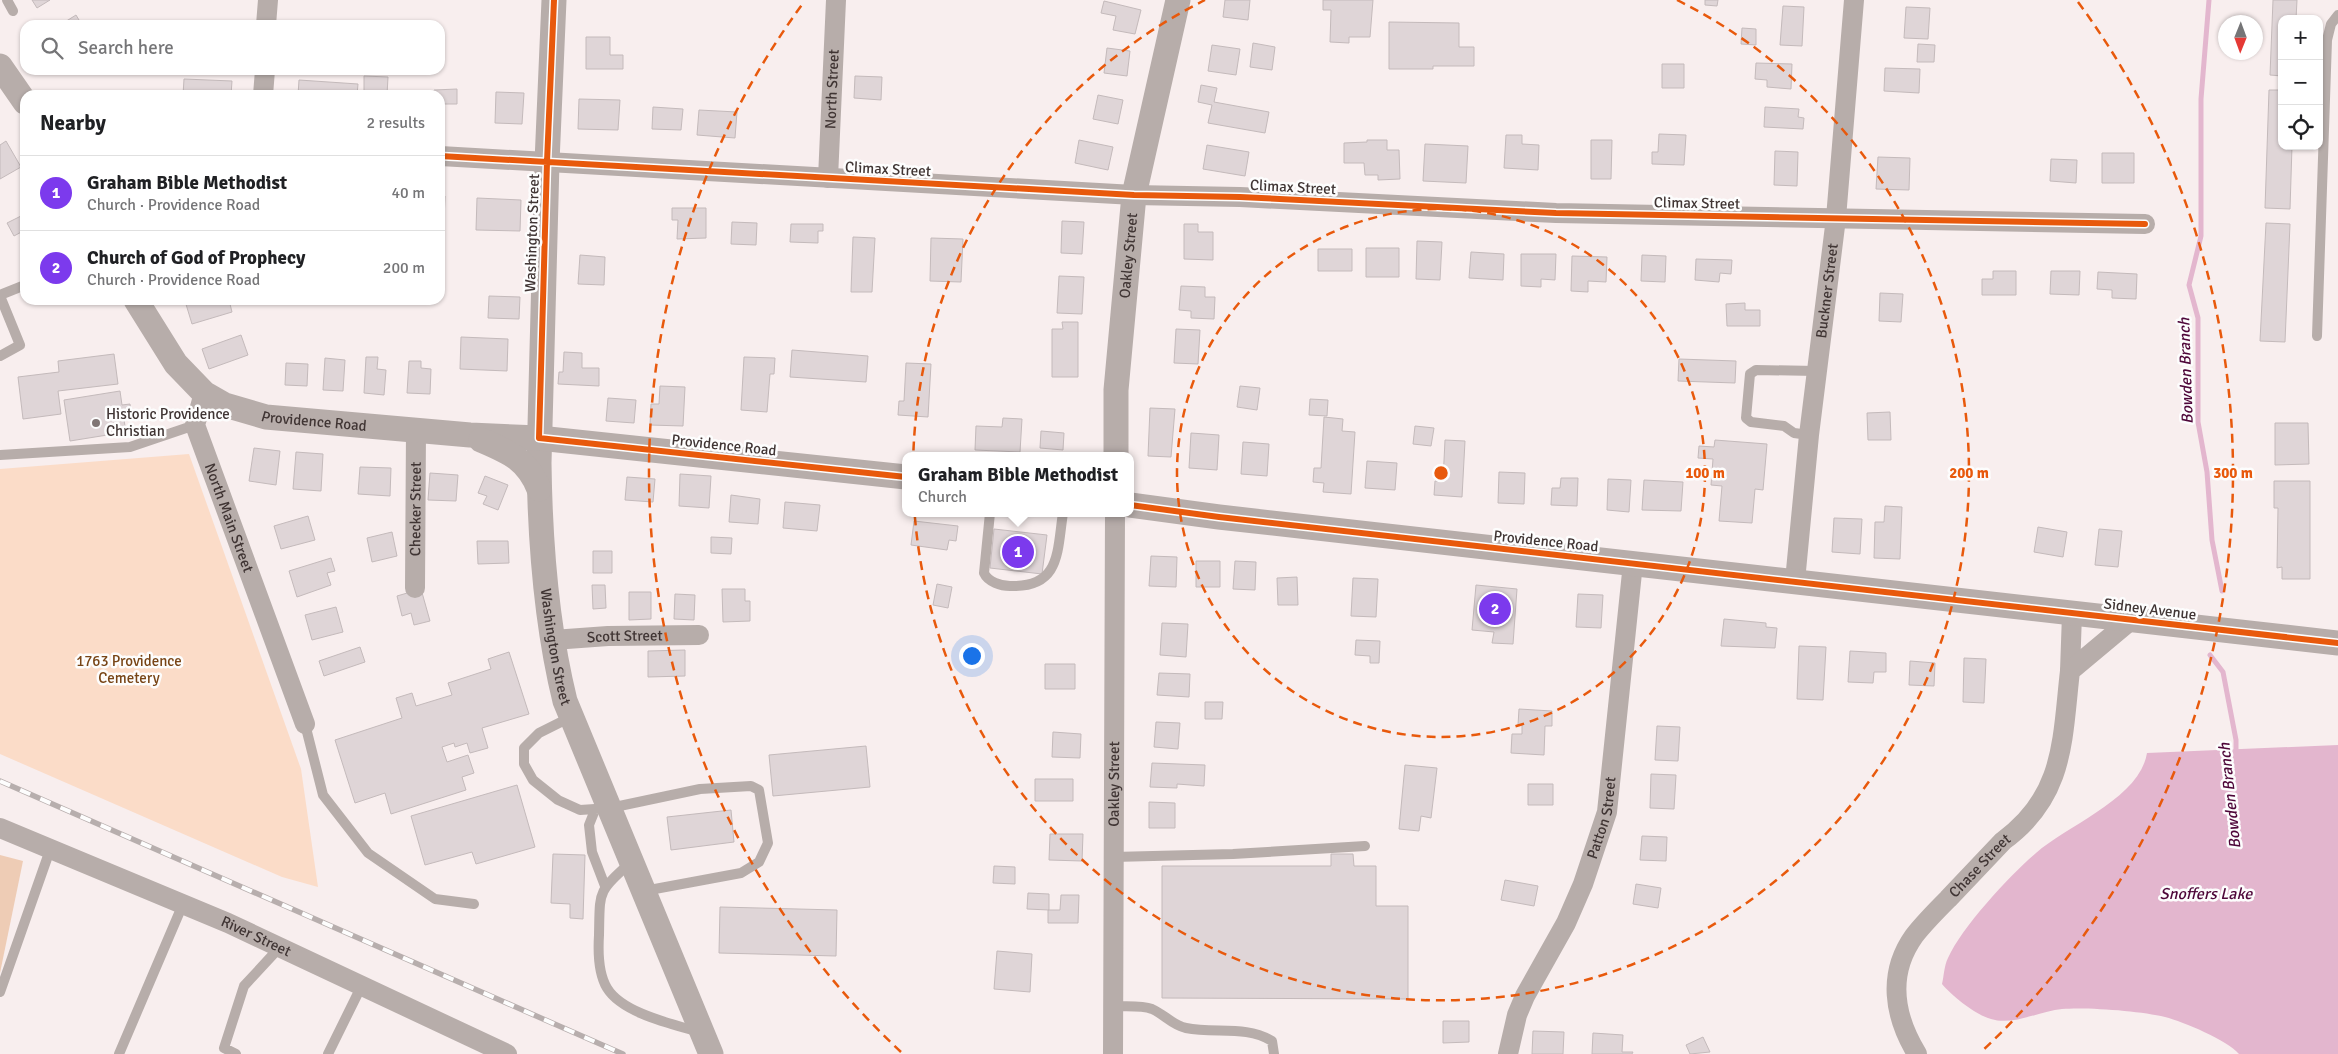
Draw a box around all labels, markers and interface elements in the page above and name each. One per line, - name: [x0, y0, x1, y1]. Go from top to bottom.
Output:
- north arrow: [2218, 15, 2263, 60]
- map controls: [2278, 15, 2323, 150]
- button: +: [2278, 15, 2323, 60]
- search box: [20, 20, 445, 75]
- icon: search: [38, 34, 66, 62]
- text: Search here: [78, 36, 174, 60]
- street label: North Street: [821, 49, 843, 129]
- button: −: [2278, 60, 2323, 105]
- button: locate: [2278, 105, 2323, 150]
- text: Nearby: [40, 110, 106, 136]
- text: 2 results: [366, 113, 425, 133]
- street label: Climax Street: [844, 158, 932, 180]
- text: Graham Bible Methodist: [87, 171, 287, 195]
- street label: Washington Street: [521, 174, 543, 292]
- street label: Climax Street: [1249, 176, 1337, 198]
- text: 1: [52, 183, 60, 203]
- text: 40 m: [391, 183, 425, 203]
- street label: Climax Street: [1654, 193, 1740, 213]
- text: Church · Providence Road: [87, 195, 260, 215]
- street label: Oakley Street: [1116, 212, 1141, 299]
- street label: Buckner Street: [1812, 242, 1842, 339]
- text: Church of God of Prophecy: [87, 246, 305, 270]
- text: 2: [52, 258, 60, 278]
- text: 200 m: [383, 258, 425, 278]
- text: Church · Providence Road: [87, 270, 260, 290]
- water label: Bowden Branch: [2174, 316, 2198, 425]
- place label: Historic Providence Christian: [106, 405, 230, 440]
- street label: Providence Road: [259, 407, 368, 435]
- marker: Historic Providence Christian: [90, 417, 102, 429]
- street label: Providence Road: [671, 431, 777, 459]
- popup: [902, 452, 1134, 517]
- street label: North Main Street: [201, 461, 257, 575]
- street label: Checker Street: [406, 462, 425, 556]
- text: Graham Bible Methodist: [918, 463, 1118, 487]
- centre of rings: [1432, 464, 1450, 482]
- text: 100 m: [1685, 464, 1725, 482]
- text: 200 m: [1949, 464, 1989, 482]
- text: 300 m: [2213, 464, 2253, 482]
- text: Church: [918, 487, 967, 507]
- street label: Providence Road: [1493, 527, 1599, 555]
- pin: 1: [1002, 533, 1034, 571]
- street label: Washington Street: [537, 587, 575, 708]
- pin: 2: [1479, 590, 1511, 628]
- street label: Sidney Avenue: [2103, 594, 2197, 624]
- street label: Scott Street: [586, 626, 663, 647]
- your location: [959, 643, 985, 669]
- park label: 1763 Providence Cemetery: [76, 652, 182, 687]
- street label: Oakley Street: [1105, 741, 1123, 827]
- water label: Bowden Branch: [2214, 741, 2246, 850]
- street label: Patton Street: [1583, 776, 1620, 861]
- street label: Chase Street: [1945, 830, 2014, 901]
- water label: Snoffers Lake: [2160, 884, 2253, 904]
- street label: River Street: [219, 912, 294, 960]

